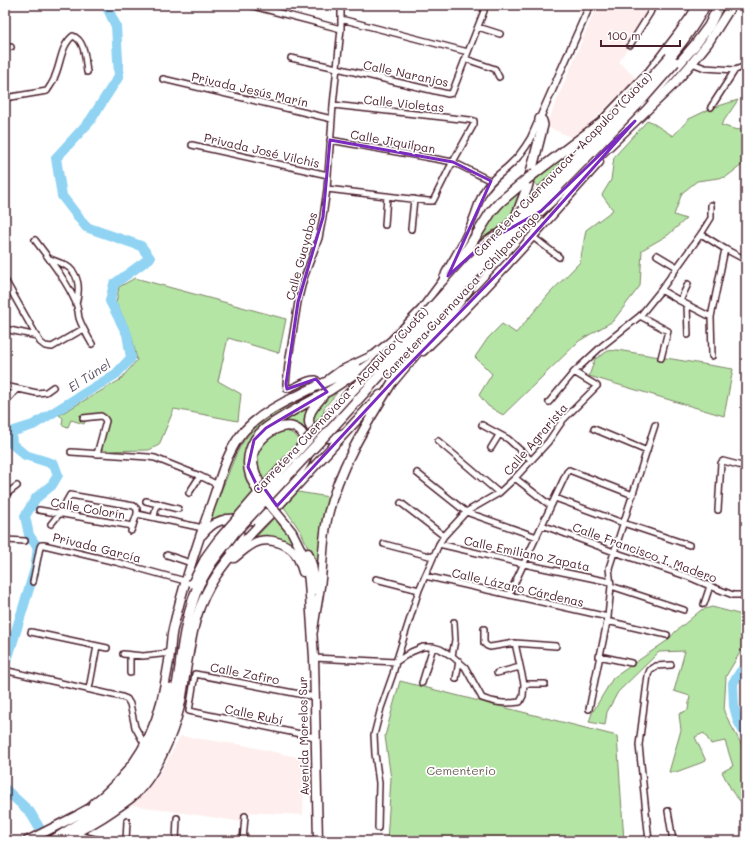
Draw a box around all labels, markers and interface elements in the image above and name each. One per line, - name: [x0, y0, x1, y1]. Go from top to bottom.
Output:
- scale bar: [601, 22, 680, 48]
- text: 100 m: [607, 27, 641, 43]
- street label: Calle Naranjos: [362, 56, 450, 90]
- street label: Privada Jesús Marín: [190, 68, 310, 110]
- street label: Carretera Cuernavaca - Acapulco (Cuota): [469, 68, 655, 260]
- street label: Calle Violetas: [363, 91, 445, 115]
- street label: Calle Jiquilpan: [349, 126, 437, 156]
- street label: Privada José Vilchis: [203, 129, 322, 171]
- street label: Carretera Cuernavaca - Chilpancingo: [378, 207, 542, 383]
- street label: Calle Guayabos: [282, 210, 320, 302]
- street label: Carretera Cuernavaca - Acapulco (Cuota): [249, 303, 431, 497]
- water label: El Túnel: [64, 354, 114, 395]
- street label: Calle Agrarista: [499, 400, 571, 478]
- street label: Calle Colorín: [49, 494, 127, 522]
- street label: Calle Francisco I. Madero: [571, 518, 719, 586]
- street label: Privada García: [51, 528, 143, 566]
- street label: Calle Emiliano Zapata: [463, 532, 591, 574]
- street label: Calle Lázaro Cárdenas: [450, 564, 586, 610]
- street label: Calle Zafiro: [209, 658, 281, 688]
- street label: Avenida Morelos Sur: [294, 676, 312, 796]
- street label: Calle Rubí: [223, 700, 285, 728]
- park label: Cementerio: [426, 762, 496, 778]

